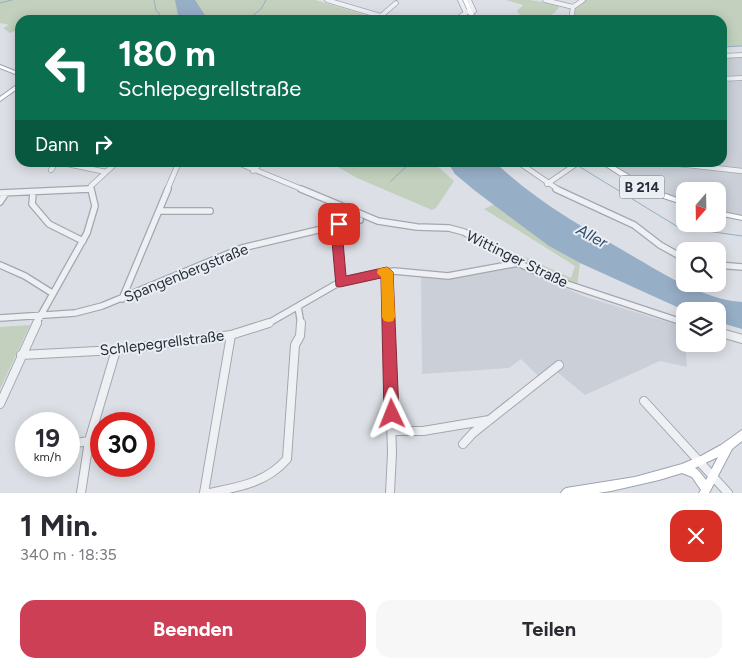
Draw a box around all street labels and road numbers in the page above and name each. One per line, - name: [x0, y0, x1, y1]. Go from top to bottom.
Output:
- road number: B 214: [620, 176, 664, 198]
- street label: Wittinger Straße: [463, 227, 571, 291]
- street label: Spangenbergstraße: [121, 240, 251, 306]
- street label: Schlepegrellstraße: [99, 326, 225, 360]

